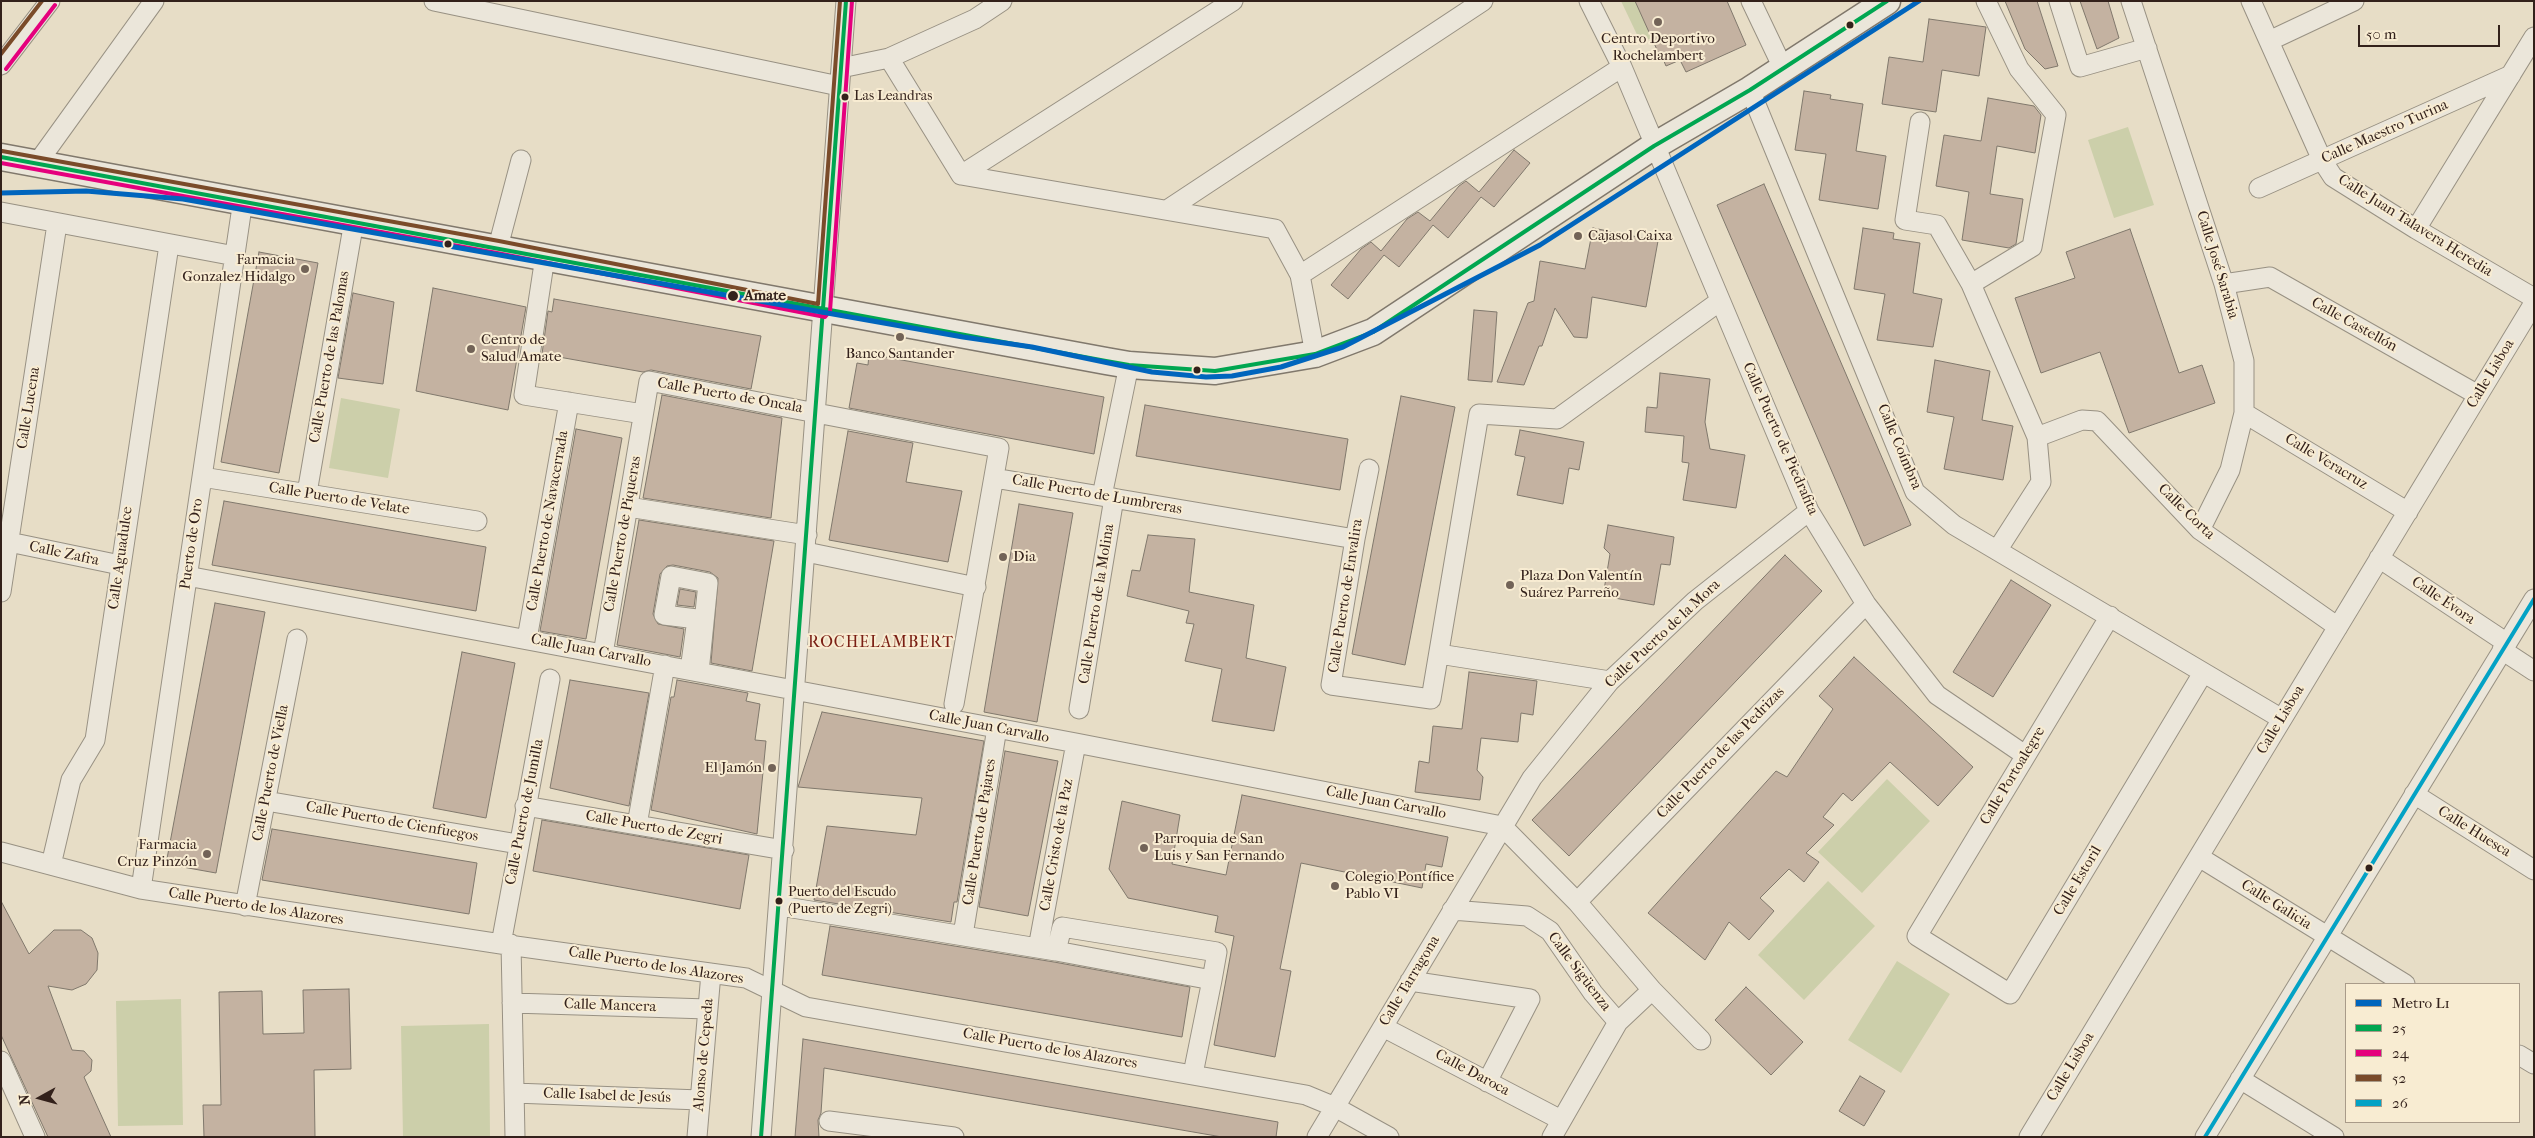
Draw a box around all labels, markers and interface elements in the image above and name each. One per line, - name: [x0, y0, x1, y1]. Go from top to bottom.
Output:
- scale bar: [2360, 15, 2502, 47]
- marker: Centro Deportivo Rochelambert: [1652, 16, 1664, 28]
- unlabelled marker: [1845, 20, 1855, 30]
- text: 50 m: [2366, 25, 2396, 43]
- place label: Centro Deportivo Rochelambert: [1601, 30, 1715, 65]
- place label: Las Leandras: [854, 89, 932, 105]
- marker: Las Leandras: [840, 92, 850, 102]
- street label: Calle Maestro Turina: [2319, 96, 2451, 168]
- street label: Calle Juan Talavera Heredia: [2334, 171, 2496, 281]
- street label: Calle José Sarabia: [2192, 209, 2242, 321]
- place label: Cajasol Caixa: [1588, 227, 1672, 245]
- marker: Cajasol Caixa: [1572, 230, 1584, 242]
- unlabelled marker: [443, 239, 453, 249]
- place label: Farmacia Gonzalez Hidalgo: [182, 251, 295, 286]
- marker: Farmacia Gonzalez Hidalgo: [299, 263, 311, 275]
- street label: Calle Puerto de las Palomas: [306, 270, 354, 444]
- place label: Amate: [744, 287, 786, 305]
- marker: Amate: [726, 289, 740, 303]
- street label: Calle Castellón: [2308, 294, 2400, 356]
- place label: Centro de Salud Amate: [481, 331, 561, 366]
- marker: Banco Santander: [894, 331, 906, 343]
- street label: Calle Lisboa: [2463, 336, 2519, 412]
- marker: Centro de Salud Amate: [465, 343, 477, 355]
- place label: Banco Santander: [846, 345, 954, 363]
- street label: Calle Puerto de Piedrafita: [1738, 360, 1822, 518]
- unlabelled marker: [1192, 365, 1202, 375]
- street label: Calle Lucena: [14, 366, 44, 450]
- street label: Calle Puerto de Oncala: [656, 374, 804, 418]
- street label: Calle Coímbra: [1873, 401, 1925, 493]
- street label: Calle Puerto de Navacerrada: [523, 429, 573, 613]
- street label: Calle Veracruz: [2281, 430, 2371, 494]
- street label: Calle Puerto de Piqueras: [600, 455, 646, 613]
- street label: Calle Puerto de Lumbreras: [1011, 471, 1183, 519]
- street label: Calle Puerto de Velate: [267, 479, 411, 519]
- street label: Calle Corta: [2154, 480, 2218, 544]
- street label: Puerto de Oro: [177, 497, 207, 591]
- street label: Calle Aguadulce: [105, 505, 137, 611]
- street label: Calle Puerto de Envalira: [1325, 518, 1367, 674]
- street label: Calle Puerto de la Molina: [1075, 523, 1119, 685]
- street label: Calle Zafra: [27, 538, 101, 570]
- place label: Dia: [1013, 548, 1036, 566]
- marker: Dia: [997, 551, 1009, 563]
- place label: Plaza Don Valentín Suárez Parreño: [1520, 567, 1642, 602]
- street label: Calle Évora: [2408, 573, 2478, 629]
- street label: Calle Puerto de la Mora: [1602, 576, 1724, 692]
- marker: Plaza Don Valentín Suárez Parreño: [1504, 579, 1516, 591]
- street label: Calle Juan Carvallo: [529, 631, 653, 671]
- district label: ROCHELAMBERT: [807, 633, 955, 653]
- street label: Calle Lisboa: [2253, 682, 2309, 758]
- street label: Calle Puerto de las Pedrizas: [1653, 683, 1789, 823]
- street label: Calle Puerto de Viella: [249, 703, 293, 843]
- street label: Calle Juan Carvallo: [927, 707, 1051, 747]
- street label: Calle Portoalegre: [1977, 723, 2049, 829]
- street label: Calle Puerto de Jumilla: [502, 738, 548, 886]
- street label: Calle Puerto de Pajares: [960, 757, 1000, 907]
- place label: El Jamón: [705, 759, 762, 777]
- marker: El Jamón: [766, 762, 778, 774]
- street label: Calle Cristo de la Paz: [1037, 777, 1077, 913]
- street label: Calle Juan Carvallo: [1324, 783, 1448, 823]
- street label: Calle Puerto de Cienfuegos: [304, 798, 480, 846]
- street label: Calle Huesca: [2434, 803, 2514, 861]
- street label: Calle Puerto de Zegri: [584, 807, 724, 849]
- place label: Parroquia de San Luis y San Fernando: [1154, 830, 1284, 865]
- place label: Farmacia Cruz Pinzón: [117, 836, 197, 871]
- marker: Parroquia de San Luis y San Fernando: [1138, 842, 1150, 854]
- street label: Calle Estoril: [2050, 843, 2106, 919]
- marker: Farmacia Cruz Pinzón: [201, 848, 213, 860]
- unlabelled marker: [2364, 863, 2374, 873]
- place label: Colegio Pontífice Pablo VI: [1345, 868, 1454, 903]
- street label: Calle Galicia: [2237, 876, 2315, 934]
- marker: Colegio Pontífice Pablo VI: [1329, 880, 1341, 892]
- street label: Calle Puerto de los Alazores: [167, 884, 345, 930]
- place label: Puerto del Escudo (Puerto de Zegri): [788, 885, 896, 918]
- marker: Puerto del Escudo (Puerto de Zegri): [774, 896, 784, 906]
- street label: Calle Sigüenza: [1543, 929, 1615, 1015]
- street label: Calle Tarragona: [1376, 932, 1444, 1030]
- street label: Calle Puerto de los Alazores: [567, 943, 745, 989]
- legend: [2345, 983, 2520, 1123]
- text: Metro L1: [2392, 994, 2450, 1012]
- street label: Calle Mancera: [563, 995, 657, 1017]
- street label: Alonso de Cepeda: [690, 998, 718, 1112]
- text: 25: [2392, 1019, 2406, 1037]
- street label: Calle Puerto de los Alazores: [961, 1025, 1139, 1073]
- street label: Calle Lisboa: [2043, 1029, 2099, 1105]
- text: 24: [2392, 1044, 2409, 1062]
- street label: Calle Daroca: [1432, 1046, 1512, 1100]
- text: 52: [2392, 1069, 2406, 1087]
- north arrow: [15, 1073, 65, 1123]
- street label: Calle Isabel de Jesús: [543, 1085, 671, 1107]
- text: N: [16, 1094, 34, 1106]
- text: 26: [2392, 1094, 2408, 1112]

